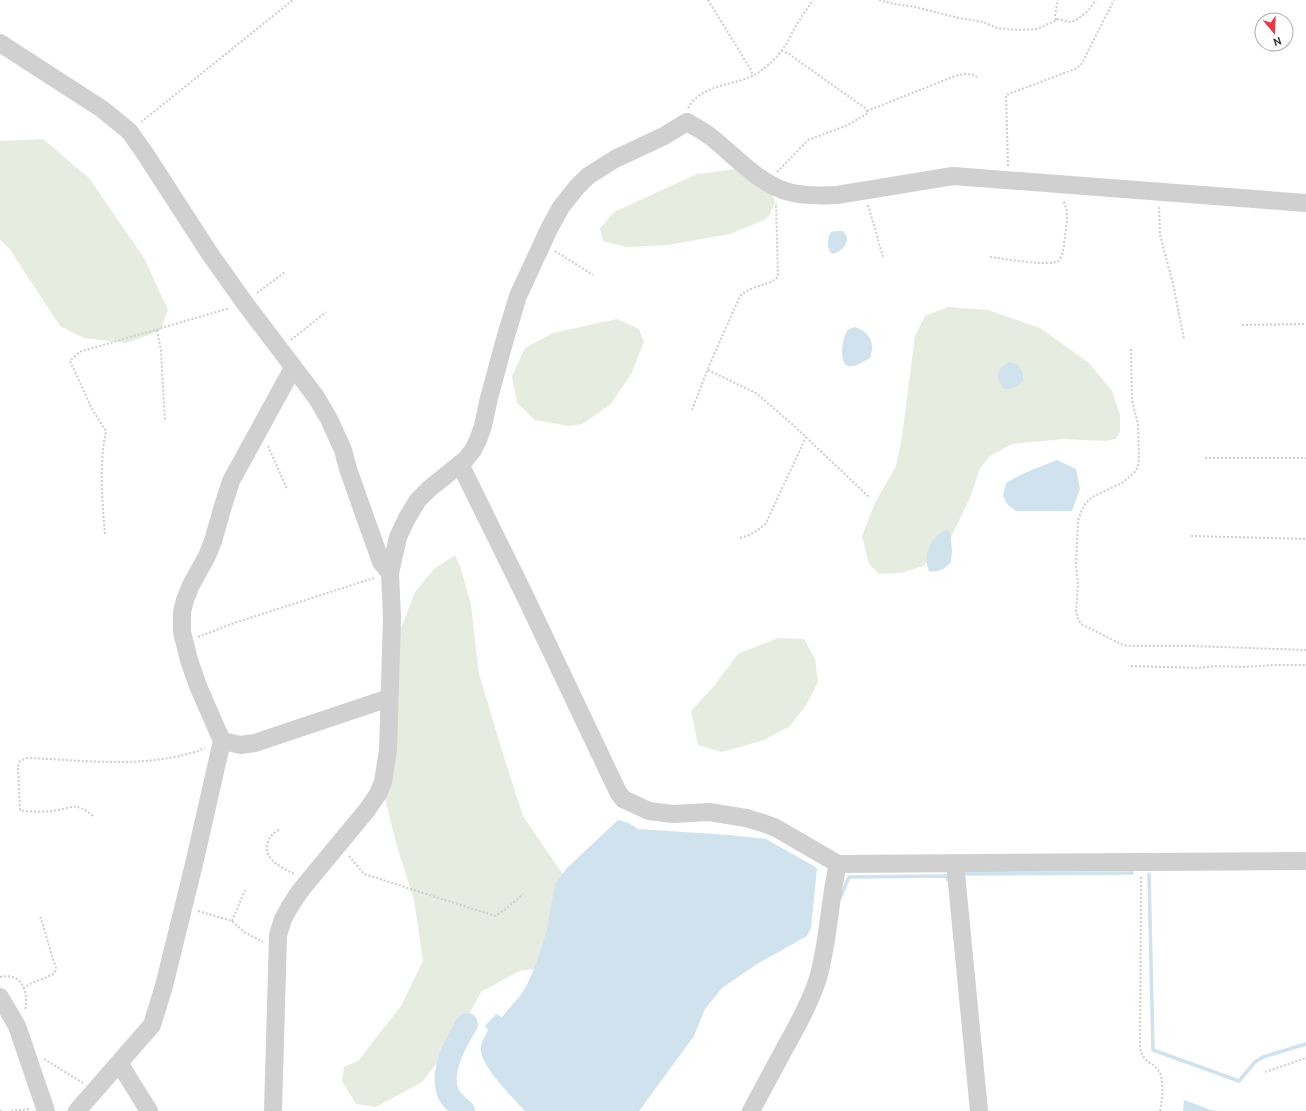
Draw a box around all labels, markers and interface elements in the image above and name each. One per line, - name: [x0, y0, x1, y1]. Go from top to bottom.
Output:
- north arrow: [1254, 12, 1294, 52]
- text: N: [1271, 34, 1283, 49]

